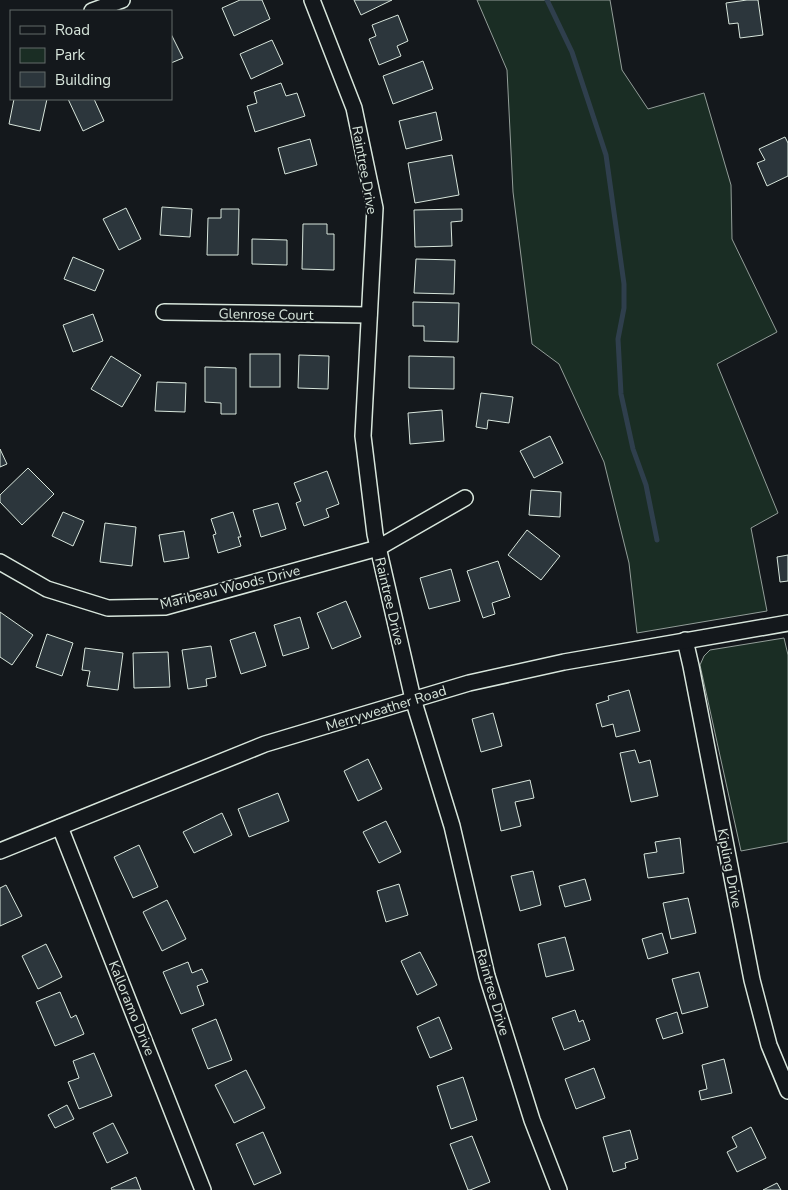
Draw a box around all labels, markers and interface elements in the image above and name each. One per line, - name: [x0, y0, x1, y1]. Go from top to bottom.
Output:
- legend: [10, 10, 172, 100]
- text: Road: [55, 20, 90, 40]
- text: Park: [55, 45, 85, 65]
- text: Building: [55, 70, 111, 90]
- street label: Raintree Drive: [347, 124, 382, 216]
- street label: Glenrose Court: [218, 304, 314, 325]
- street label: Raintree Drive: [370, 555, 409, 647]
- street label: Maribeau Woods Drive: [158, 561, 302, 614]
- street label: Merryweather Road: [323, 681, 449, 736]
- street label: Kipling Drive: [713, 827, 747, 909]
- street label: Raintree Drive: [471, 947, 514, 1038]
- street label: Kalloramo Drive: [104, 958, 159, 1059]

